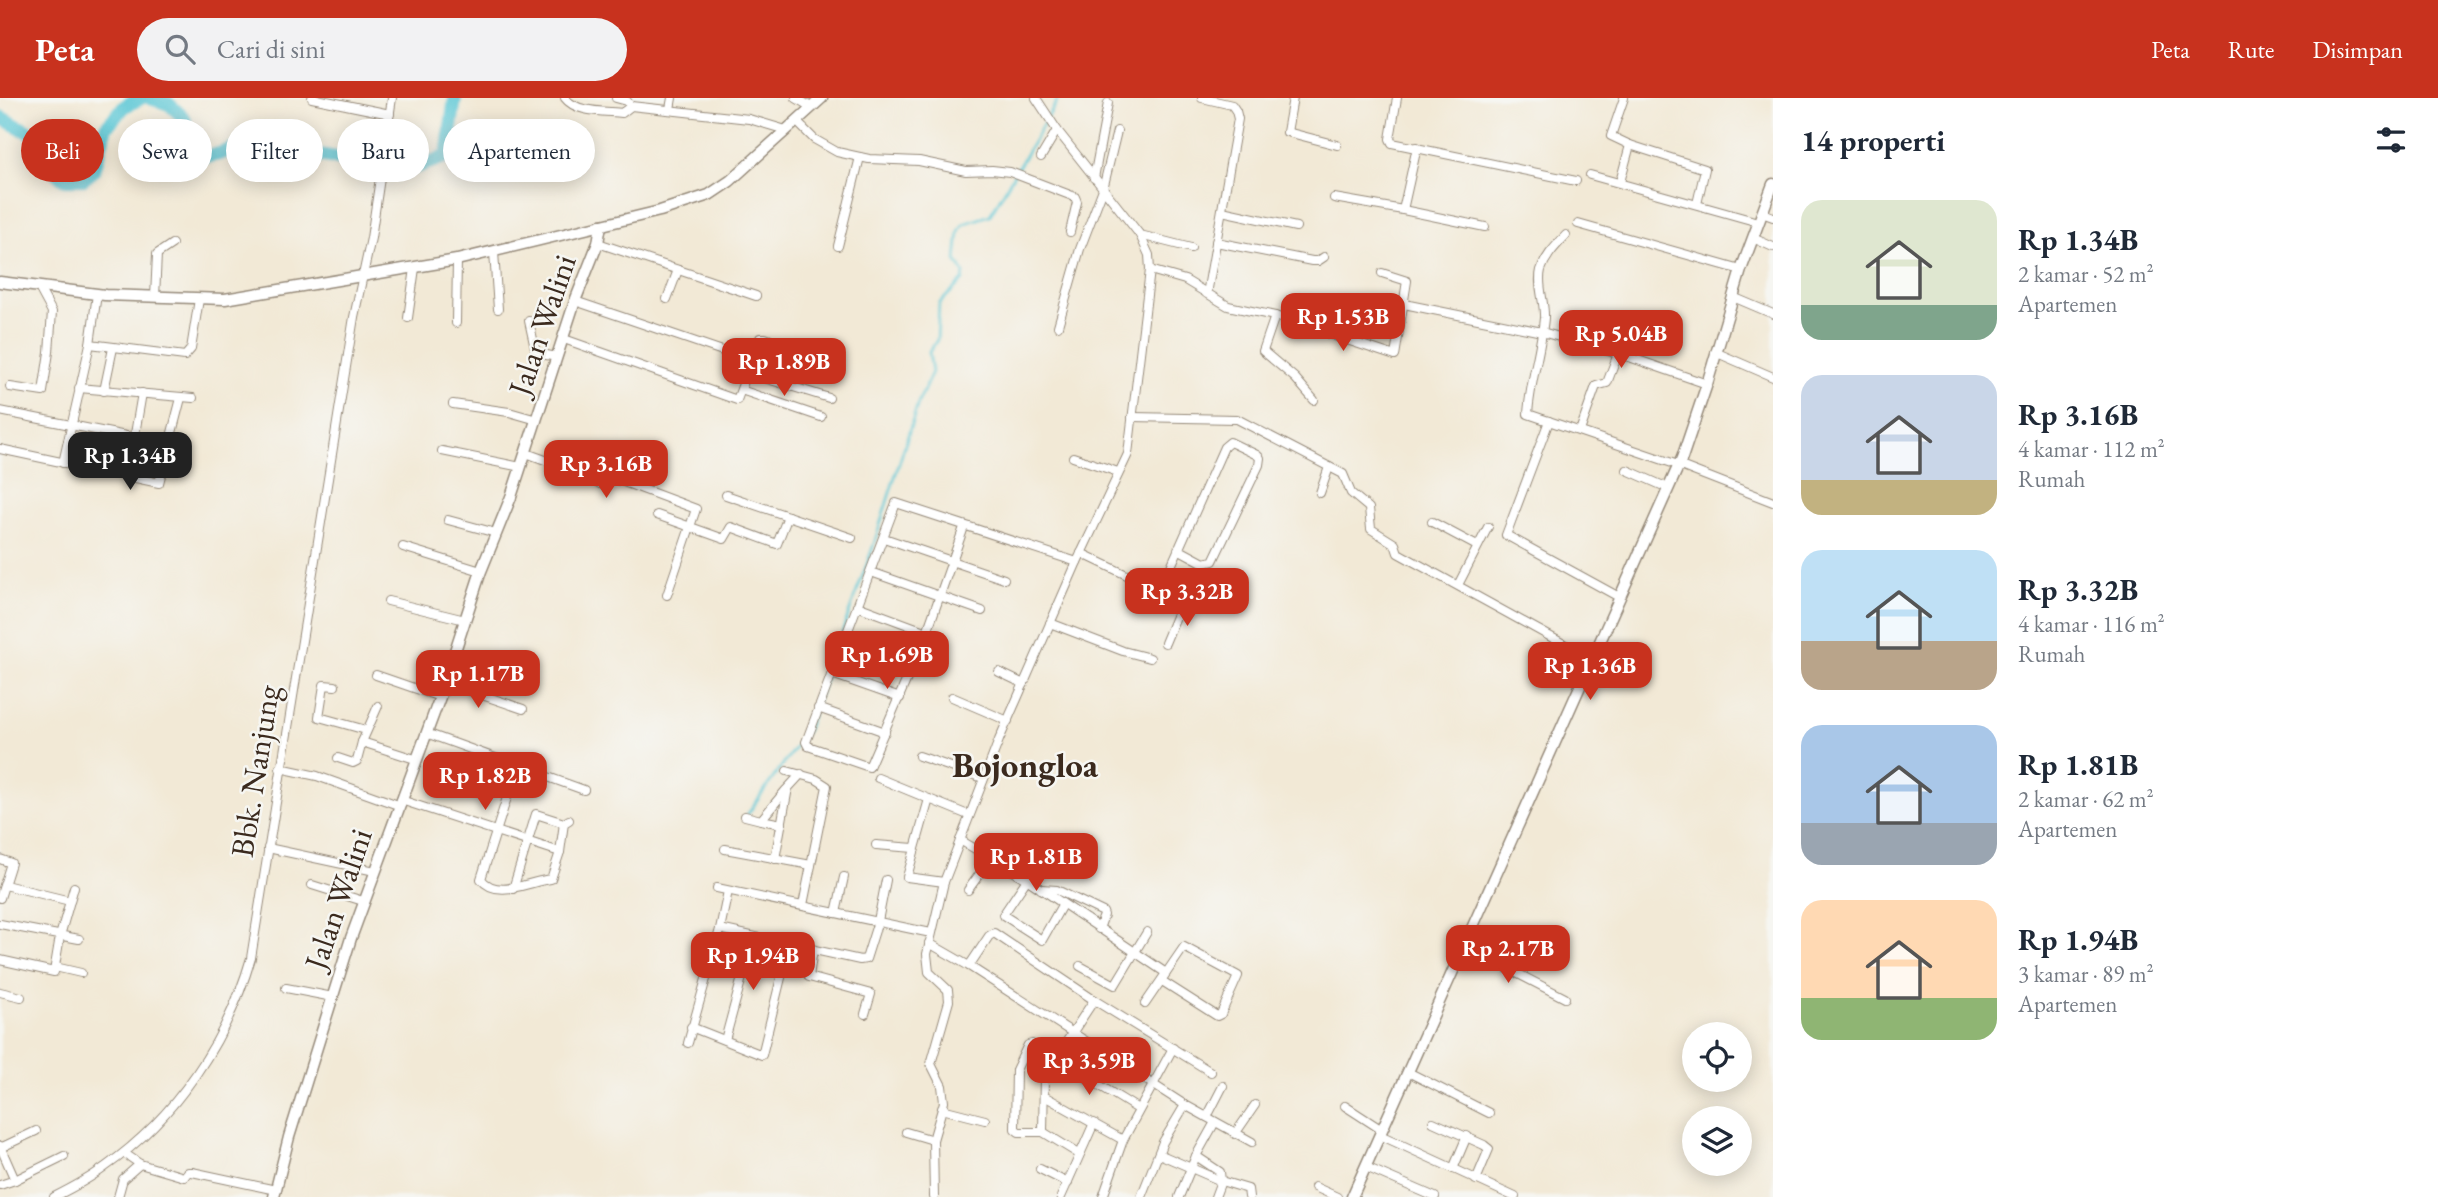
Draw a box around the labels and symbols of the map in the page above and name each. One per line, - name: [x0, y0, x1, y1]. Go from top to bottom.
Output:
- street label: Jalan Walini: [497, 249, 586, 404]
- pin: Rp 1.53B: [1271, 294, 1415, 353]
- pin: Rp 5.04B: [1549, 310, 1693, 370]
- pin: Rp 1.89B: [712, 338, 856, 398]
- pin: Rp 1.34B: [58, 432, 202, 492]
- pin: Rp 3.16B: [534, 440, 678, 500]
- pin: Rp 3.32B: [1115, 568, 1259, 628]
- pin: Rp 1.69B: [815, 632, 959, 691]
- pin: Rp 1.36B: [1518, 642, 1662, 702]
- pin: Rp 1.17B: [406, 650, 550, 710]
- street label: Bbk. Nanjung: [221, 681, 289, 860]
- district label: Bojongloa: [952, 742, 1099, 787]
- pin: Rp 1.82B: [413, 752, 557, 812]
- street label: Jalan Walini: [293, 823, 382, 978]
- pin: Rp 1.81B: [964, 834, 1108, 893]
- pin: Rp 2.17B: [1436, 926, 1580, 985]
- pin: Rp 1.94B: [681, 932, 825, 992]
- pin: Rp 3.59B: [1017, 1038, 1161, 1097]

